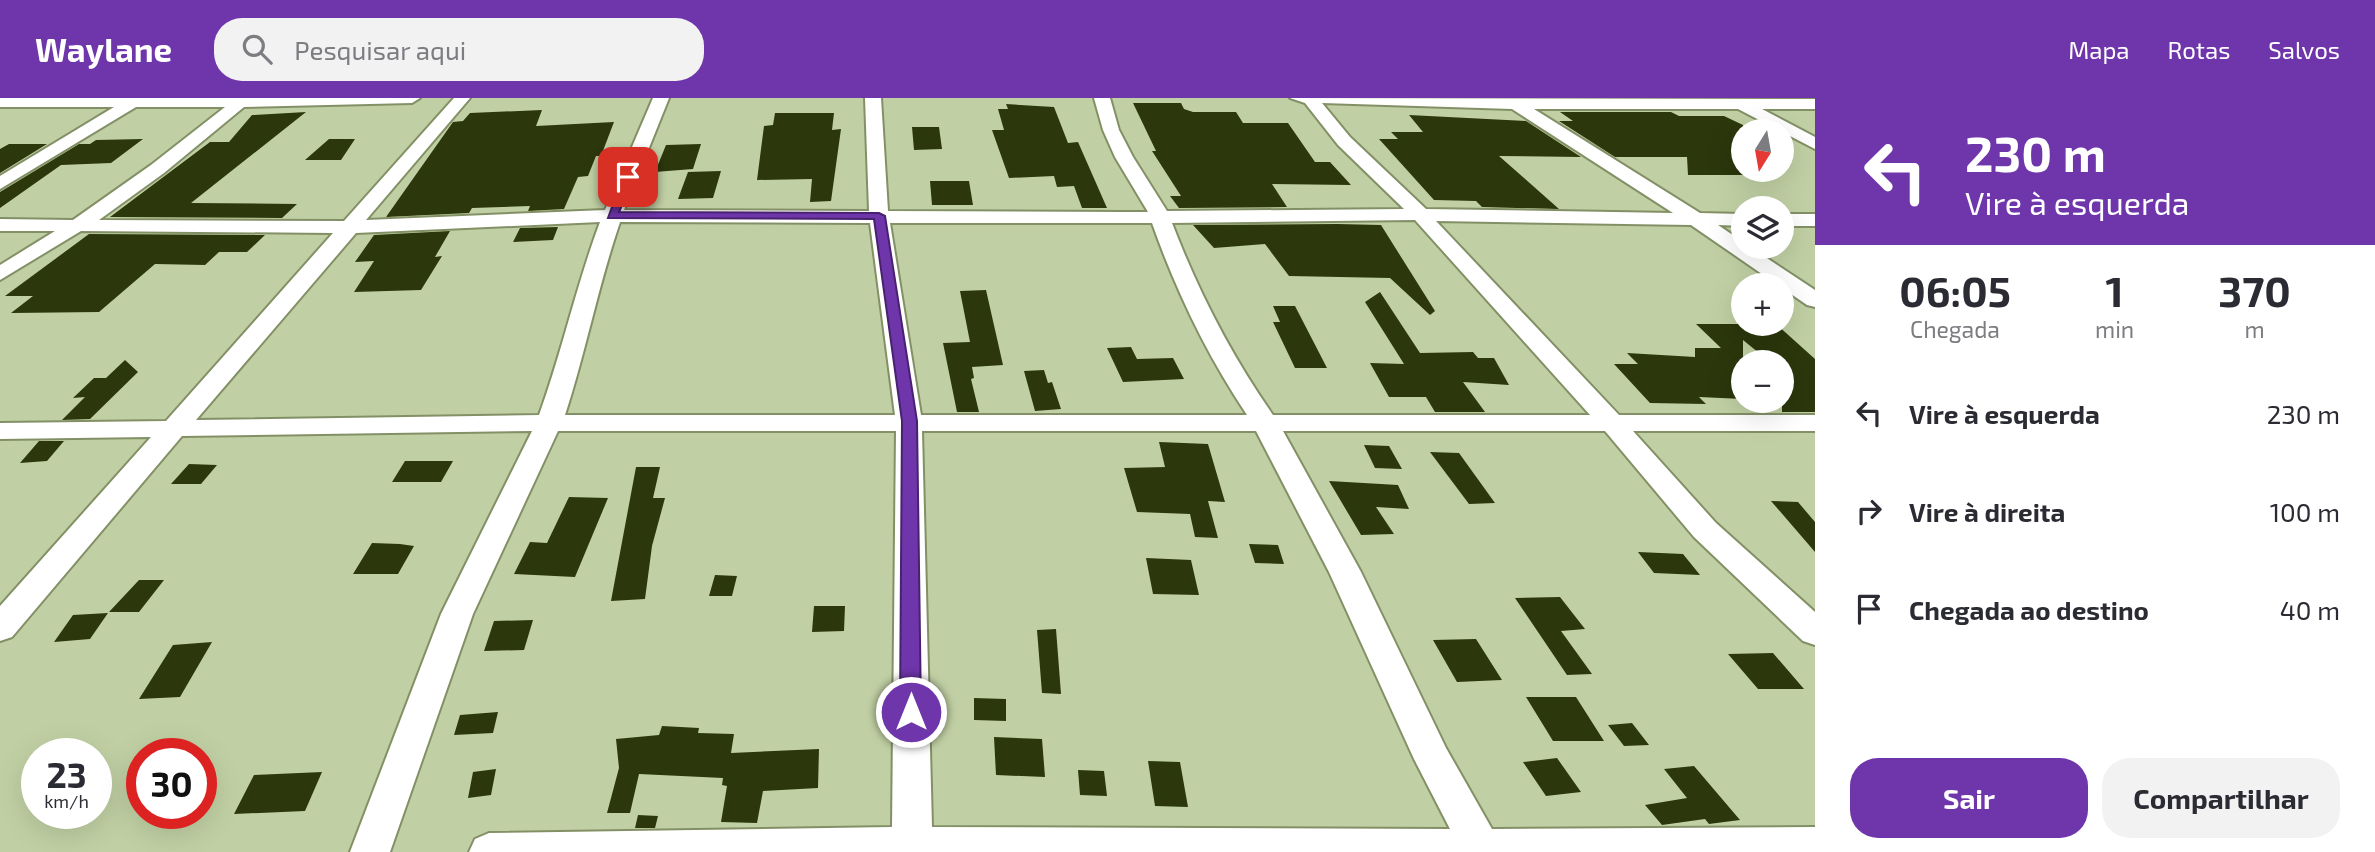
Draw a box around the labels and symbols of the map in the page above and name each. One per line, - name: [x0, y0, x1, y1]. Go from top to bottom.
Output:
- north arrow: [1731, 119, 1794, 182]
- pin: [598, 147, 658, 207]
- position arrow: [874, 675, 948, 749]
- speed limit sign: 30: [126, 738, 217, 829]

